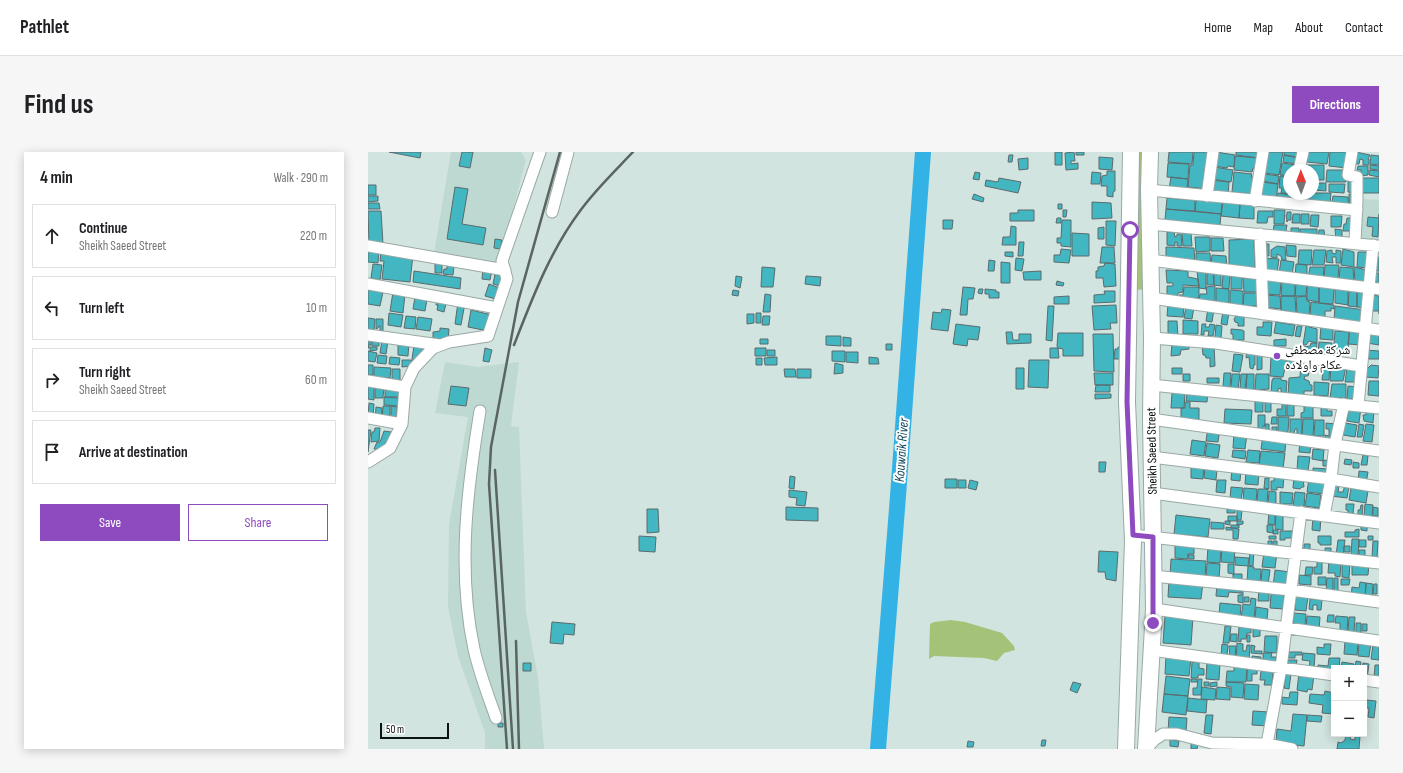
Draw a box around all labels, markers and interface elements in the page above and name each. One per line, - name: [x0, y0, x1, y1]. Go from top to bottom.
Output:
- text: Pathlet: [20, 16, 69, 39]
- text: Home: [1204, 19, 1232, 36]
- text: Map: [1254, 19, 1273, 36]
- text: About: [1295, 19, 1323, 36]
- text: Contact: [1345, 19, 1383, 36]
- button: Directions: [1292, 86, 1379, 123]
- text: Find us: [24, 88, 93, 121]
- north arrow: [1283, 164, 1319, 200]
- text: 4 min: [40, 168, 73, 188]
- text: Walk · 290 m: [273, 170, 328, 186]
- text: Continue: [79, 219, 128, 238]
- route start: [1121, 221, 1139, 239]
- icon: ahead: [41, 225, 63, 247]
- text: 220 m: [300, 228, 327, 244]
- text: Sheikh Saeed Street: [79, 238, 166, 254]
- icon: left: [41, 297, 63, 319]
- text: Turn left: [79, 299, 124, 318]
- text: 10 m: [306, 300, 327, 316]
- place label: شركة مصطفى عكام واولاده: [1285, 342, 1350, 373]
- marker: شركة مصطفى عكام واولاده: [1272, 351, 1282, 361]
- text: Turn right: [79, 363, 131, 382]
- icon: right: [41, 369, 63, 391]
- text: 60 m: [305, 372, 327, 388]
- text: Sheikh Saeed Street: [79, 382, 166, 398]
- street label: Sheikh Saeed Street: [1143, 407, 1161, 495]
- water label: Kouwaik River: [891, 416, 912, 483]
- icon: arrive: [41, 441, 63, 463]
- text: Arrive at destination: [79, 443, 188, 462]
- button: Save: [40, 504, 180, 541]
- button: Share: [188, 504, 328, 541]
- route end: [1144, 614, 1162, 632]
- map controls: [1331, 665, 1367, 737]
- button: +: [1331, 665, 1367, 701]
- button: −: [1331, 701, 1367, 737]
- scale bar: [380, 721, 449, 740]
- text: 50 m: [386, 723, 404, 736]

